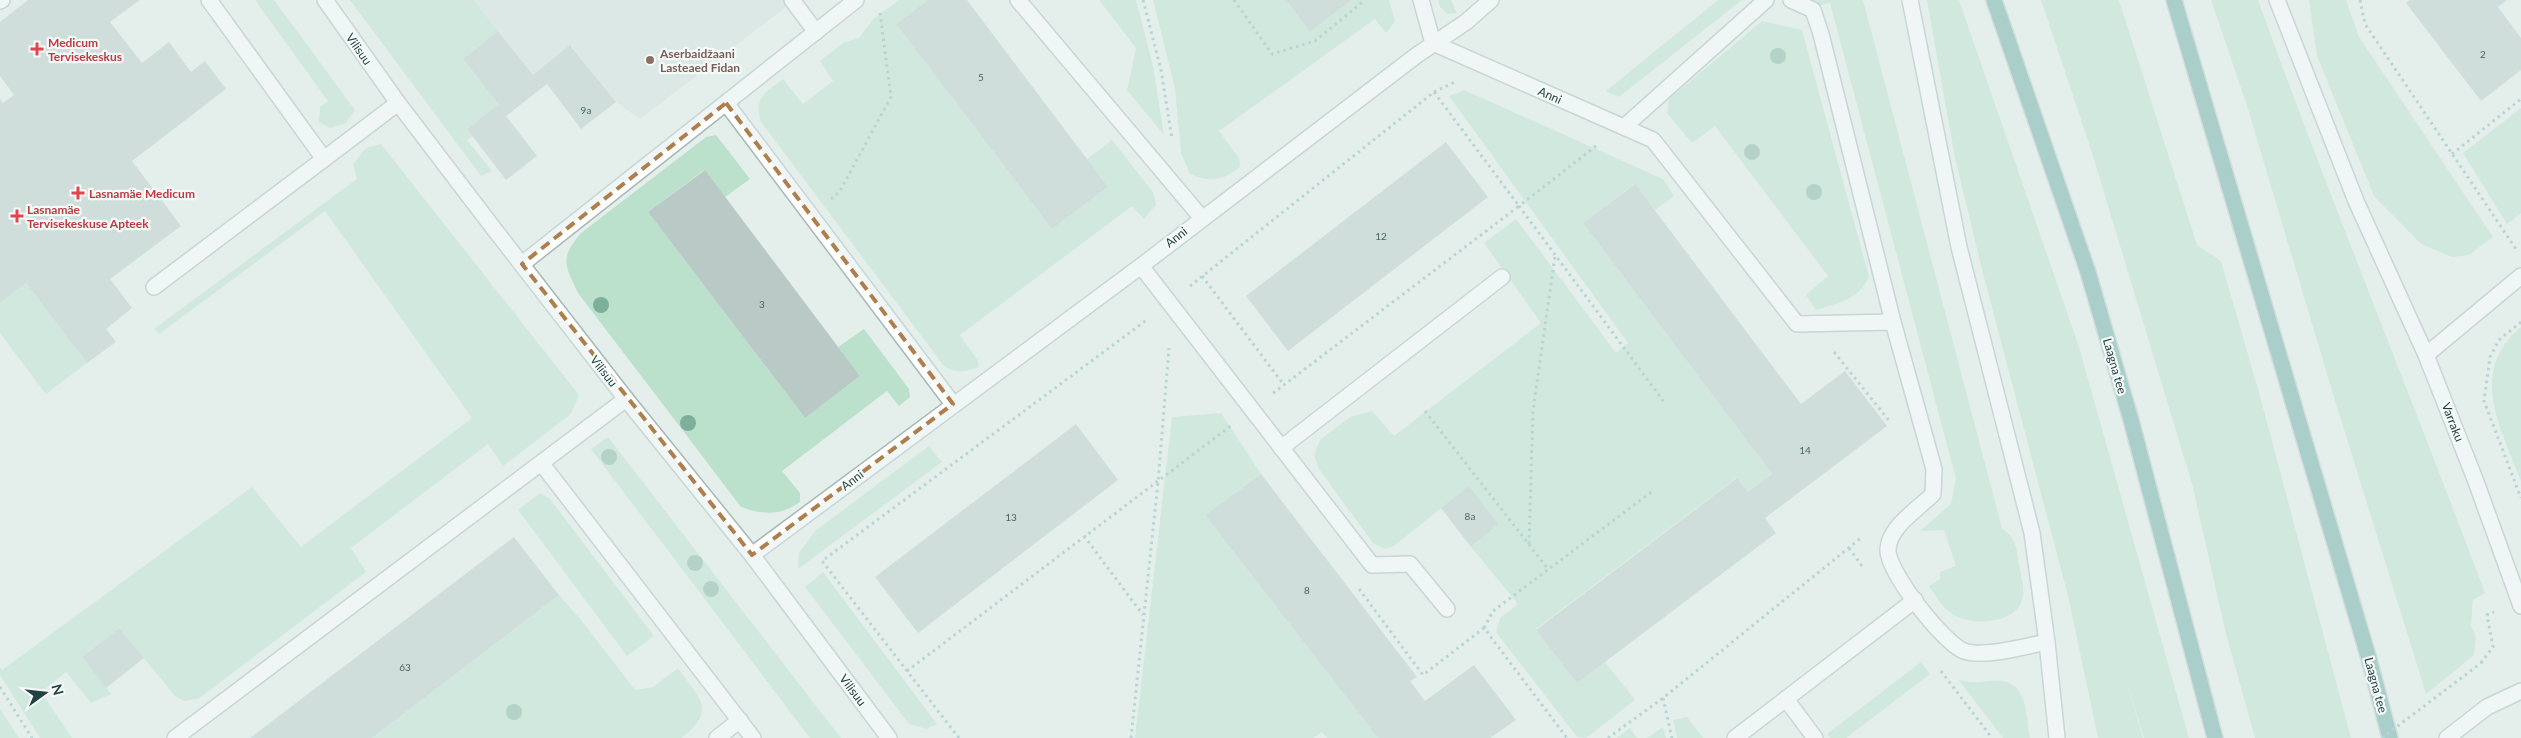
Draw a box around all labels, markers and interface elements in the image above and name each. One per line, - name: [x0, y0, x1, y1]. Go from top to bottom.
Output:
- street label: Vilisuu: [343, 30, 375, 68]
- place label: Medicum Tervisekeskus: [48, 35, 122, 64]
- marker: Medicum Tervisekeskus: [30, 42, 44, 56]
- place label: Aserbaidžaani Lasteaed Fidan: [659, 46, 740, 75]
- house number: 2: [2480, 48, 2486, 60]
- marker: Aserbaidžaani Lasteaed Fidan: [644, 54, 656, 66]
- house number: 5: [978, 71, 984, 83]
- street label: Anni: [1536, 83, 1564, 107]
- house number: 9a: [581, 104, 591, 116]
- marker: Lasnamäe Medicum: [71, 186, 85, 200]
- place label: Lasnamäe Medicum: [89, 186, 195, 201]
- place label: Lasnamäe Tervisekeskuse Apteek: [27, 202, 149, 231]
- marker: Lasnamäe Tervisekeskuse Apteek: [11, 210, 23, 222]
- street label: Anni: [1162, 224, 1190, 250]
- house number: 12: [1375, 230, 1387, 242]
- house number: 3: [759, 298, 765, 310]
- street label: Laagna tee: [2100, 337, 2130, 395]
- street label: Vilisuu: [587, 352, 621, 390]
- street label: Varraku: [2439, 400, 2467, 444]
- house number: 14: [1799, 444, 1811, 456]
- street label: Anni: [838, 467, 866, 493]
- house number: 8a: [1465, 510, 1475, 522]
- house number: 13: [1005, 511, 1017, 523]
- house number: 8: [1304, 584, 1310, 596]
- street label: Laagna tee: [2361, 656, 2391, 714]
- house number: 63: [399, 661, 411, 673]
- north arrow: [20, 668, 70, 718]
- street label: Vilisuu: [836, 671, 870, 709]
- text: N: [48, 682, 68, 697]

